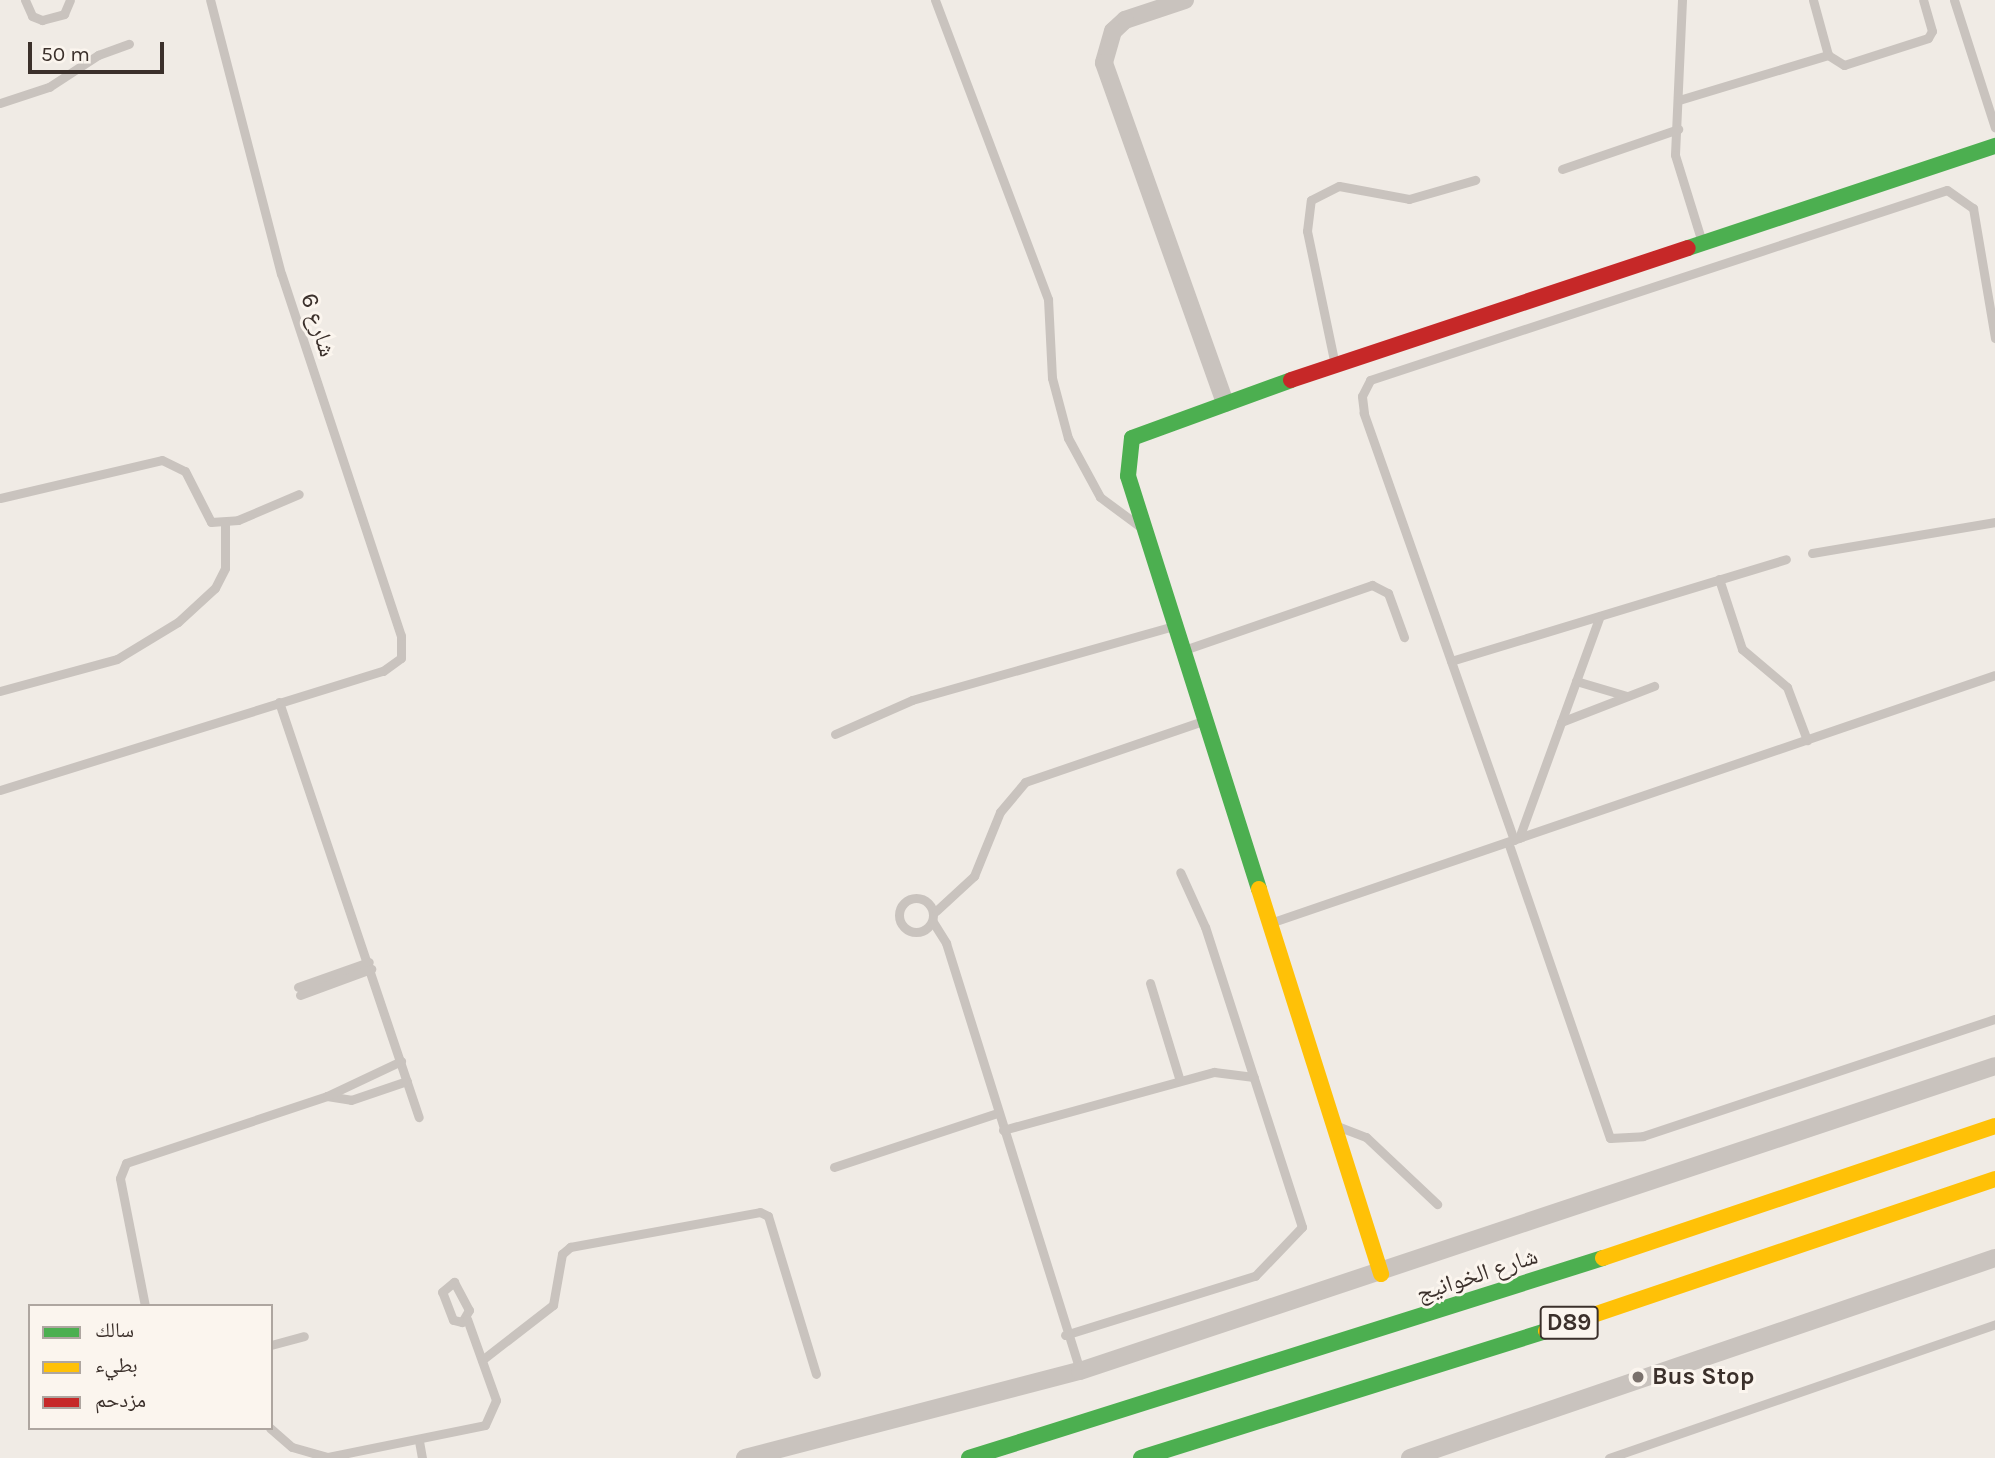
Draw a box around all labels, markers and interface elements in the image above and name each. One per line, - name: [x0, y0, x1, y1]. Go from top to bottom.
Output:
- scale bar: [32, 28, 168, 72]
- text: 50 m: [41, 42, 90, 66]
- street label: شارع 6: [294, 290, 342, 360]
- street label: شارع الخوانيج: [1413, 1242, 1541, 1308]
- legend: [28, 1304, 273, 1430]
- road number: D89: [1539, 1304, 1599, 1342]
- text: سالك: [95, 1318, 134, 1342]
- text: بطيء: [95, 1353, 138, 1377]
- place label: Bus Stop: [1652, 1363, 1754, 1391]
- marker: Bus Stop: [1630, 1369, 1646, 1385]
- text: مزدحم: [95, 1388, 146, 1412]

